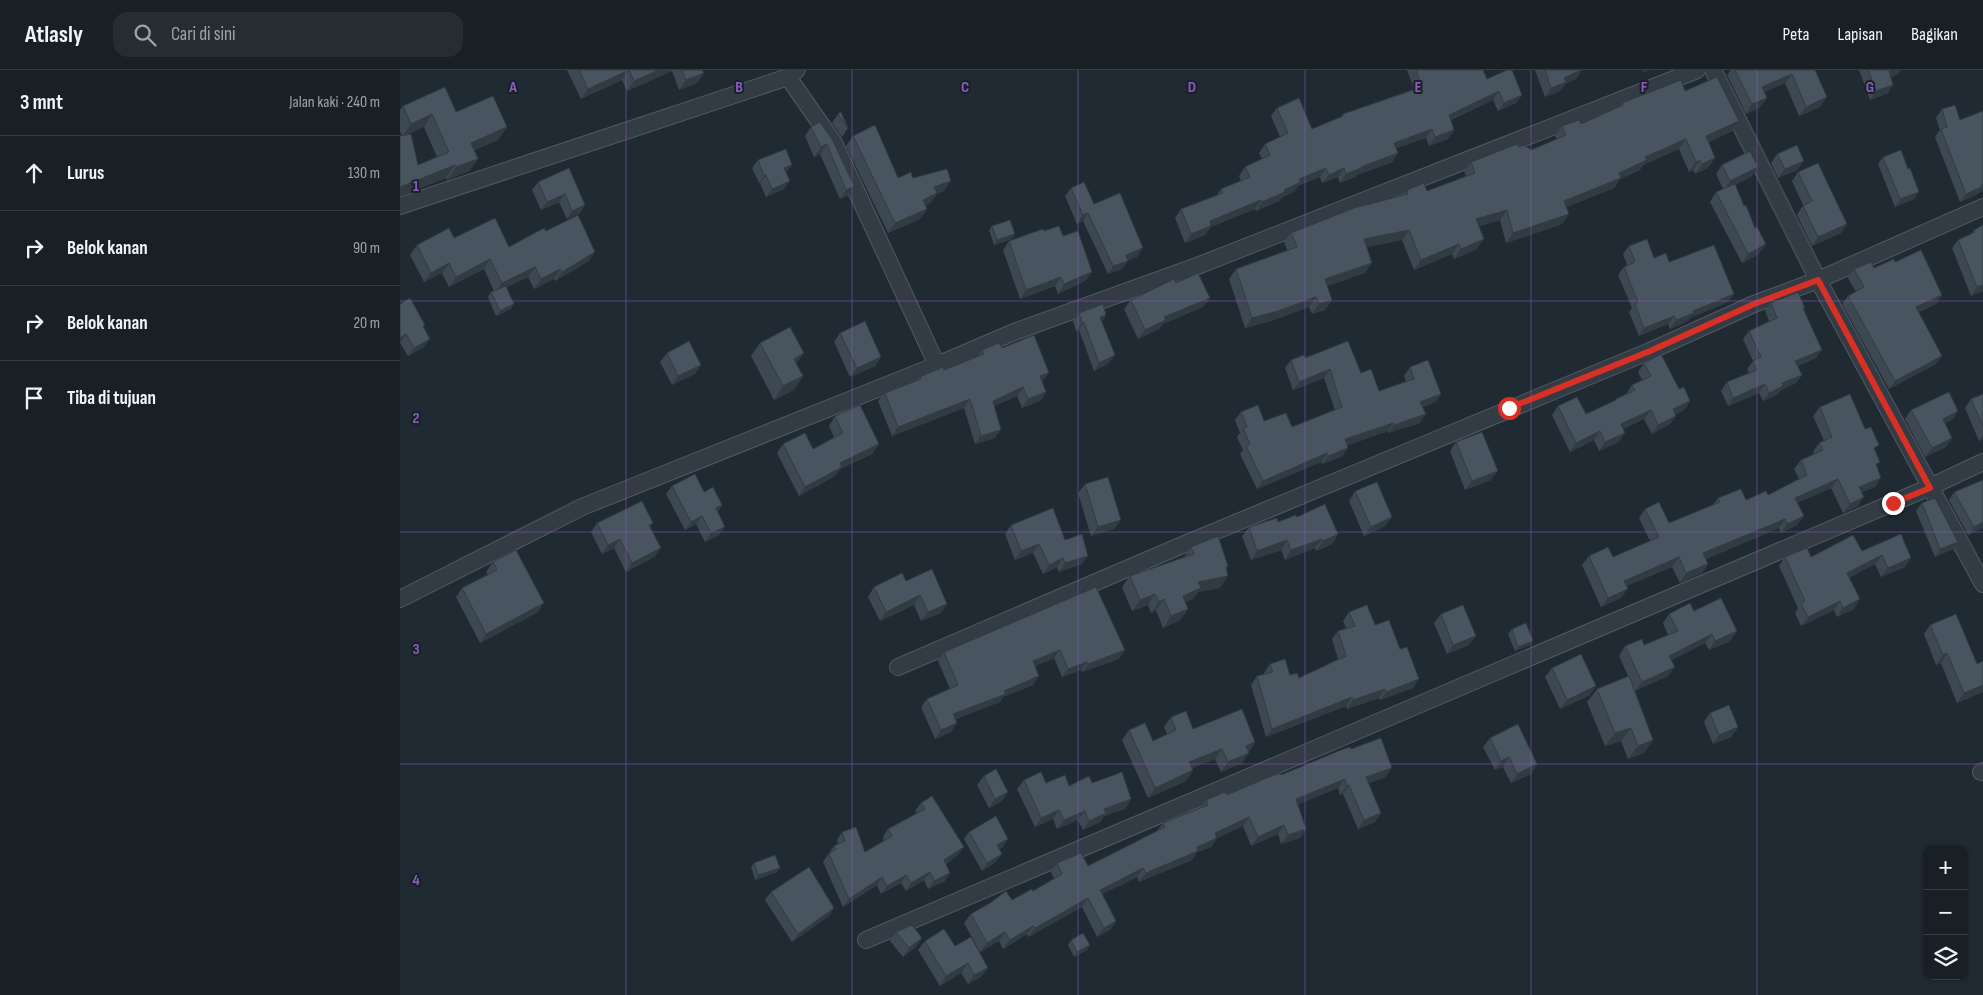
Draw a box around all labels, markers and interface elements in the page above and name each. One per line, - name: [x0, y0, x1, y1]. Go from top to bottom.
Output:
- search box: [113, 12, 463, 57]
- text: Atlasly: [25, 20, 83, 49]
- icon: search: [131, 21, 159, 49]
- text: Cari di sini: [171, 23, 236, 46]
- text: Peta: [1782, 24, 1810, 45]
- text: Lapisan: [1838, 24, 1883, 45]
- text: Bagikan: [1911, 24, 1958, 45]
- text: A: [508, 78, 517, 97]
- text: B: [735, 78, 743, 97]
- text: C: [961, 78, 969, 97]
- text: D: [1188, 78, 1196, 97]
- text: E: [1415, 78, 1422, 97]
- text: F: [1641, 78, 1648, 97]
- text: G: [1866, 78, 1874, 97]
- text: 3 mnt: [20, 90, 63, 115]
- text: Jalan kaki · 240 m: [289, 93, 380, 112]
- icon: ahead: [20, 159, 48, 187]
- text: Lurus: [67, 162, 104, 185]
- text: 130 m: [348, 164, 380, 183]
- text: 1: [413, 177, 420, 196]
- icon: right: [20, 234, 48, 262]
- text: Belok kanan: [67, 237, 148, 260]
- text: 90 m: [353, 239, 380, 258]
- icon: right: [20, 309, 48, 337]
- text: Belok kanan: [67, 312, 148, 335]
- text: 20 m: [353, 314, 380, 333]
- icon: arrive: [20, 384, 48, 412]
- text: Tiba di tujuan: [67, 387, 156, 410]
- route start: [1498, 397, 1521, 420]
- text: 2: [412, 409, 420, 428]
- route end: [1882, 492, 1905, 515]
- text: 3: [412, 640, 420, 659]
- map controls: [1923, 845, 1968, 980]
- button: +: [1923, 845, 1968, 890]
- text: 4: [412, 871, 420, 890]
- button: −: [1923, 890, 1968, 935]
- button: layers: [1923, 935, 1968, 980]

